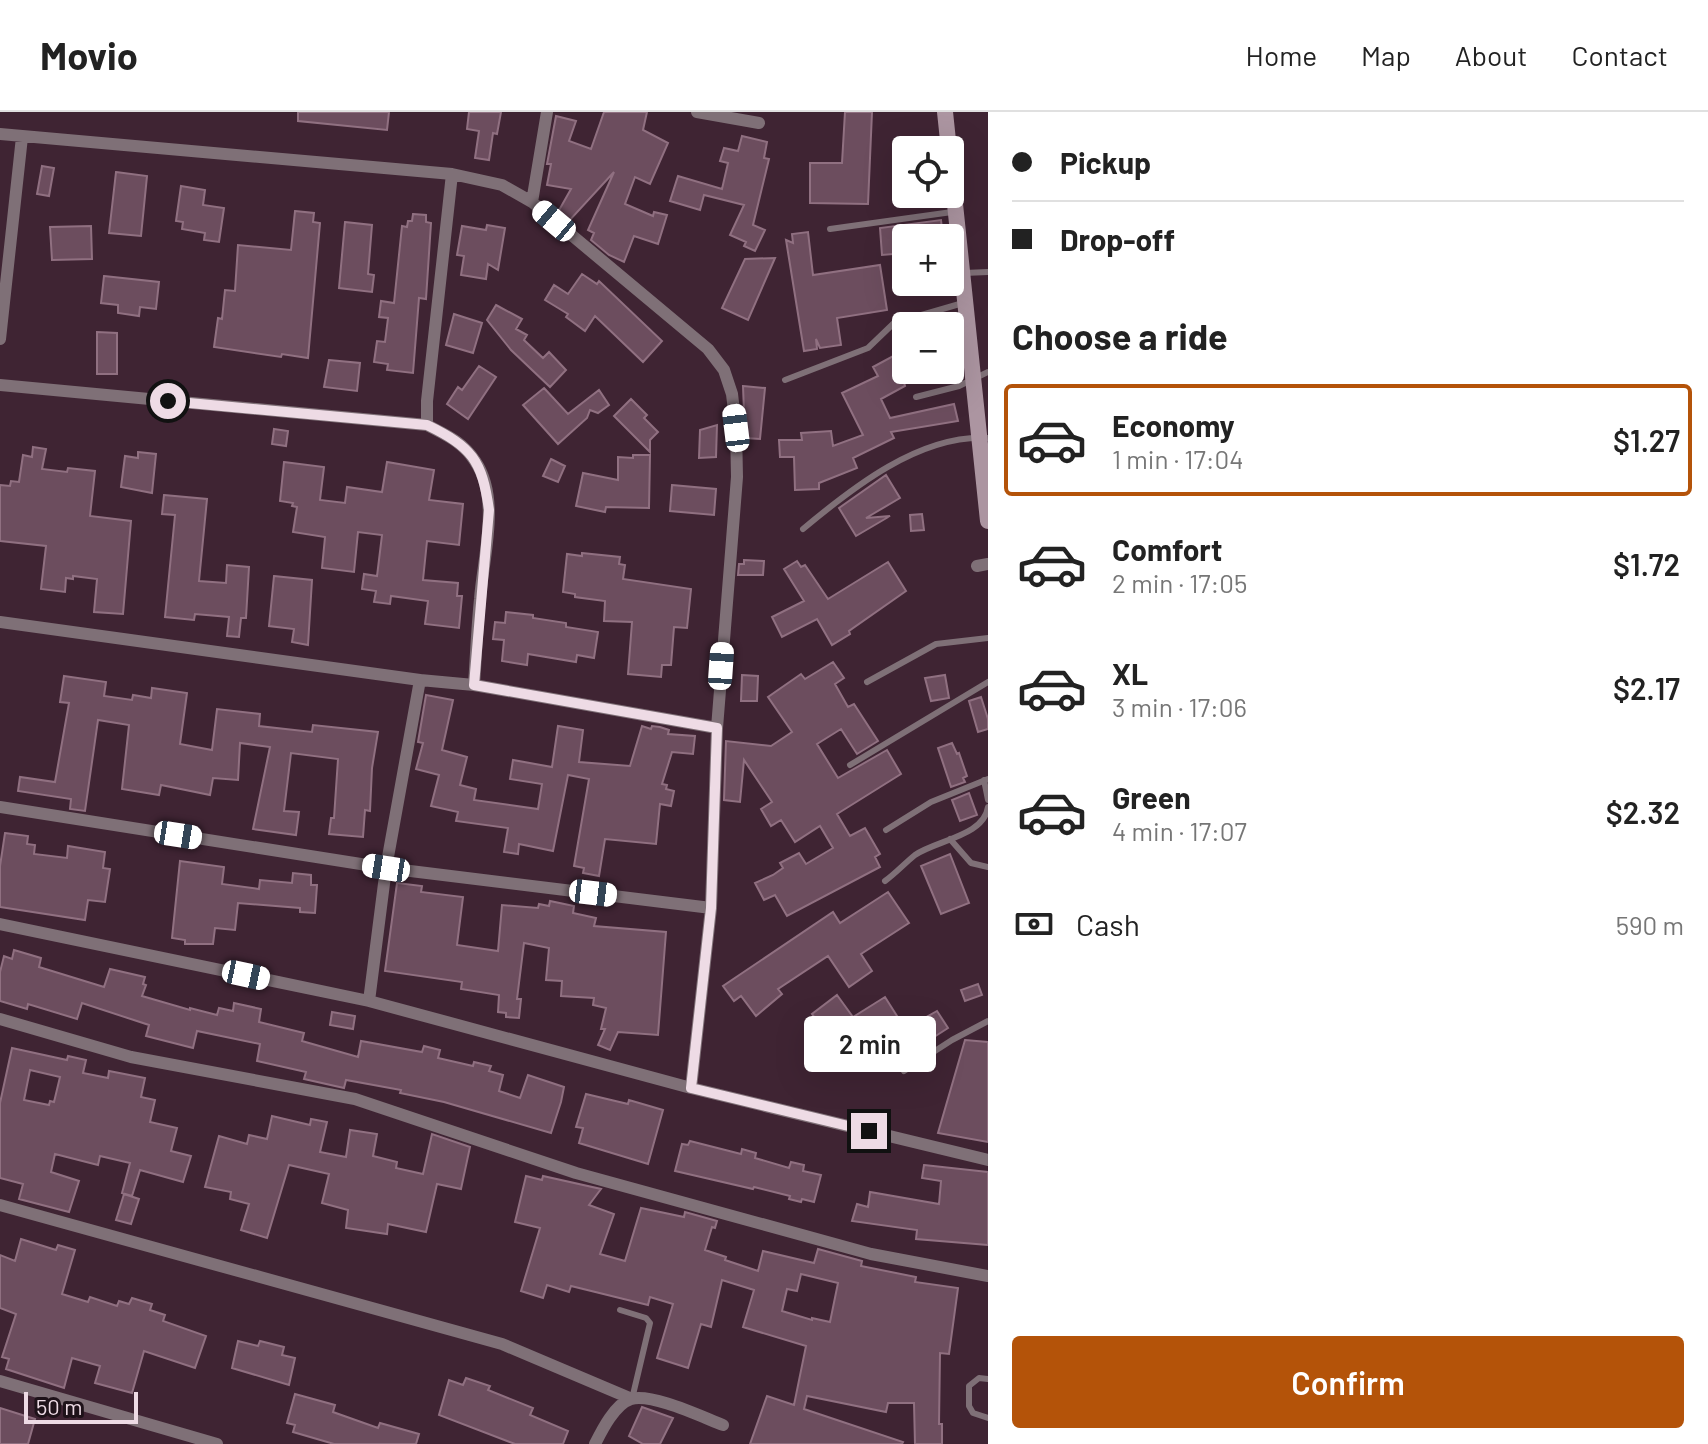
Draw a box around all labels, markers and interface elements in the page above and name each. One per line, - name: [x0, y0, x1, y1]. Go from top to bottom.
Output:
- text: Movio: [40, 32, 138, 78]
- text: Home: [1246, 38, 1317, 72]
- text: Map: [1361, 38, 1411, 72]
- text: About: [1455, 38, 1527, 72]
- text: Contact: [1571, 38, 1668, 72]
- map controls: [892, 136, 964, 384]
- button: locate: [892, 136, 964, 208]
- text: Pickup: [1060, 144, 1151, 180]
- car: [528, 196, 580, 246]
- text: Drop-off: [1060, 221, 1175, 257]
- button: +: [892, 224, 964, 296]
- button: −: [892, 312, 964, 384]
- text: Choose a ride: [1012, 314, 1228, 357]
- route start: [150, 383, 186, 419]
- car: [721, 403, 751, 453]
- icon: car: [1016, 404, 1088, 476]
- text: Economy: [1112, 407, 1235, 443]
- text: $1.27: [1613, 422, 1680, 458]
- text: 1 min · 17:04: [1112, 443, 1244, 474]
- icon: car: [1016, 528, 1088, 600]
- text: Comfort: [1112, 531, 1222, 567]
- text: $1.72: [1613, 546, 1680, 582]
- text: 2 min · 17:05: [1112, 567, 1247, 598]
- car: [707, 641, 735, 691]
- icon: car: [1016, 652, 1088, 724]
- text: XL: [1112, 655, 1148, 691]
- text: $2.17: [1613, 670, 1680, 706]
- text: 3 min · 17:06: [1112, 691, 1247, 722]
- icon: car: [1016, 776, 1088, 848]
- text: Green: [1112, 779, 1191, 815]
- text: $2.32: [1606, 794, 1680, 830]
- text: 4 min · 17:07: [1112, 815, 1247, 846]
- car: [152, 819, 204, 851]
- car: [360, 852, 412, 884]
- car: [568, 878, 618, 908]
- icon: cash: [1012, 902, 1056, 946]
- text: Cash: [1076, 906, 1140, 942]
- text: 590 m: [1616, 909, 1684, 940]
- car: [220, 958, 272, 992]
- callout: 2 min: [803, 1015, 935, 1071]
- text: 2 min: [839, 1028, 901, 1059]
- route end: [851, 1113, 887, 1149]
- button: Confirm: [1012, 1336, 1684, 1428]
- scale bar: [24, 1388, 138, 1424]
- text: 50 m: [36, 1393, 82, 1419]

